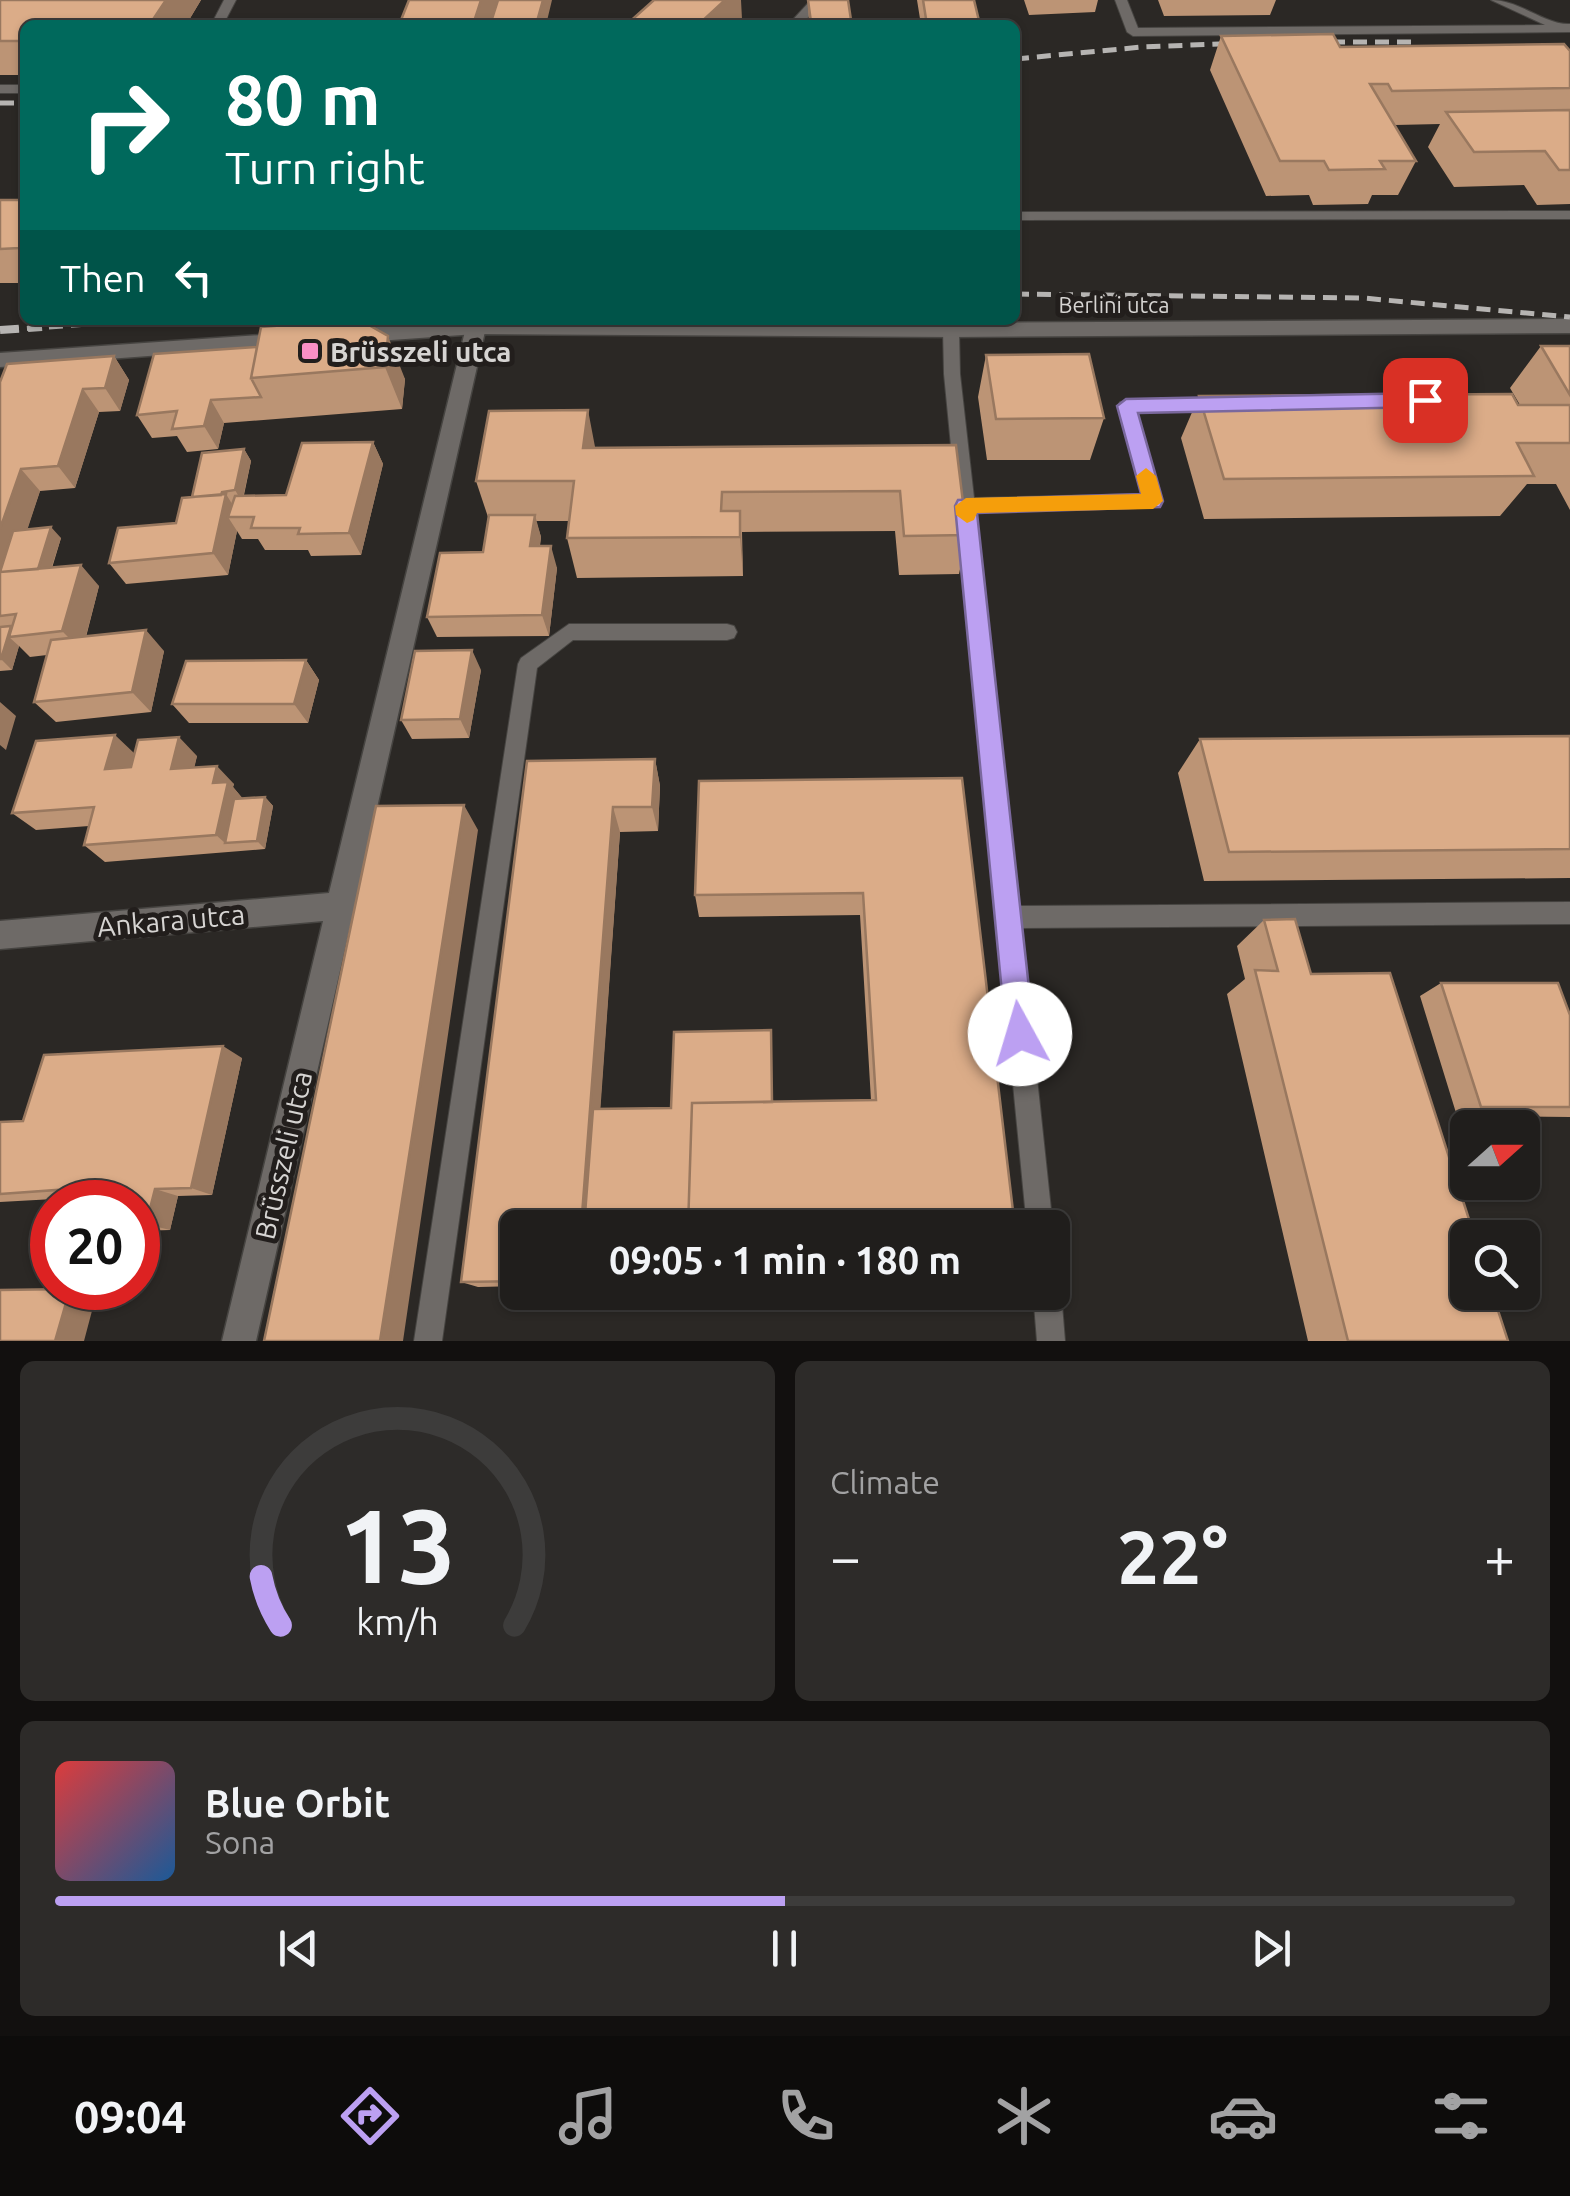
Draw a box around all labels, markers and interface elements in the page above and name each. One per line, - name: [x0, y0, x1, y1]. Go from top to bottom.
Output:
- icon: right: [60, 60, 190, 190]
- text: 80 m: [225, 60, 381, 138]
- text: Turn right: [225, 142, 425, 193]
- icon: left: [166, 250, 221, 305]
- text: Then: [60, 257, 146, 299]
- street label: Berlini utca: [1058, 292, 1170, 317]
- place label: Brüsszeli utca: [330, 336, 512, 367]
- marker: Brüsszeli utca: [299, 340, 321, 362]
- pin: [1383, 358, 1468, 443]
- icon: arrive: [1398, 373, 1453, 428]
- street label: Ankara utca: [96, 898, 246, 942]
- position arrow: [968, 982, 1072, 1086]
- street label: Brüsszeli utca: [249, 1068, 317, 1242]
- north arrow: [1450, 1110, 1540, 1200]
- map controls: [1450, 1110, 1540, 1310]
- speed limit sign: 20: [30, 1180, 160, 1310]
- button: search: [1450, 1220, 1540, 1310]
- text: 09:05 · 1 min · 180 m: [609, 1239, 961, 1281]
- text: Climate: [830, 1464, 940, 1500]
- text: 13: [339, 1486, 456, 1603]
- text: 22°: [1117, 1514, 1228, 1598]
- text: −: [830, 1526, 861, 1587]
- text: +: [1484, 1526, 1515, 1587]
- text: km/h: [356, 1602, 439, 1642]
- text: Blue Orbit: [205, 1782, 390, 1824]
- text: Sona: [205, 1824, 275, 1860]
- icon: previous: [271, 1921, 326, 1976]
- icon: pause: [757, 1921, 812, 1976]
- icon: next: [1244, 1921, 1299, 1976]
- icon: directions: [335, 2081, 405, 2151]
- icon: music: [553, 2081, 623, 2151]
- icon: phone: [771, 2081, 841, 2151]
- icon: climate: [989, 2081, 1059, 2151]
- icon: car: [1208, 2081, 1278, 2151]
- icon: filters: [1426, 2081, 1496, 2151]
- text: 09:04: [74, 2091, 187, 2142]

